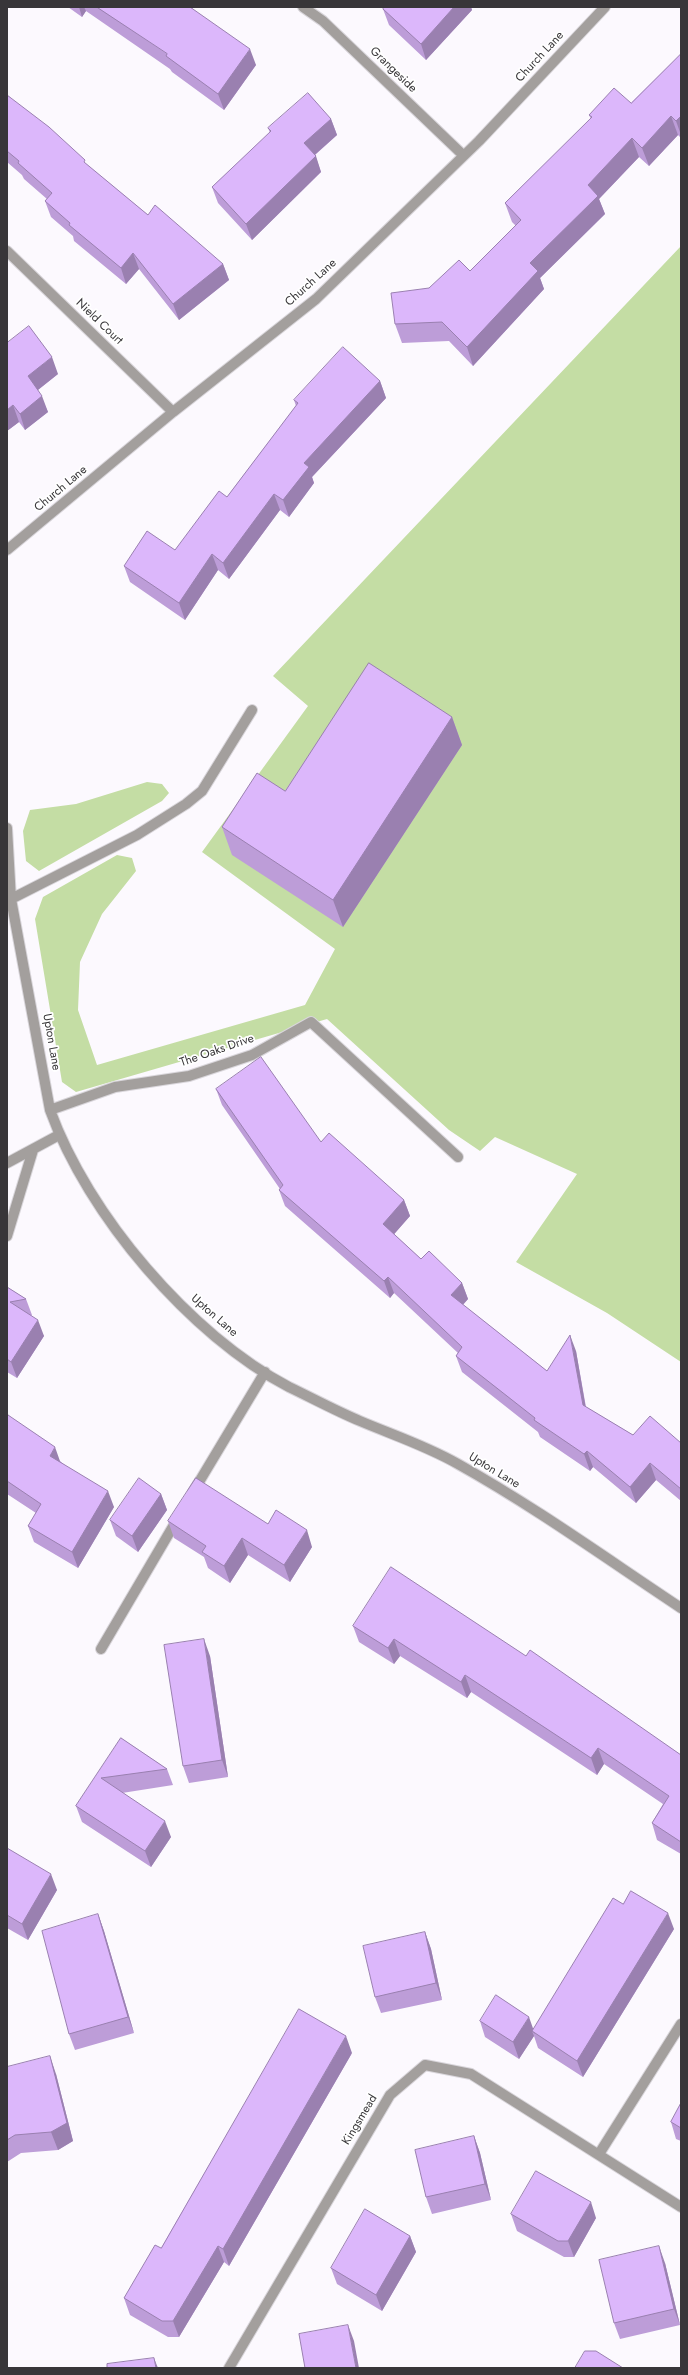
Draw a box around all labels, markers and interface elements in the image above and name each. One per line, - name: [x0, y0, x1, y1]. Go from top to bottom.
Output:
- street label: Church Lane: [513, 29, 567, 85]
- street label: Grangeside: [367, 44, 419, 96]
- street label: Church Lane: [282, 256, 340, 310]
- street label: Nield Court: [72, 296, 126, 348]
- street label: Church Lane: [32, 463, 90, 515]
- street label: Upton Lane: [39, 1013, 63, 1071]
- street label: The Oaks Drive: [178, 1032, 256, 1070]
- street label: Upton Lane: [188, 1292, 240, 1340]
- street label: Upton Lane: [466, 1450, 522, 1492]
- street label: Kingsmead: [339, 2092, 381, 2148]

